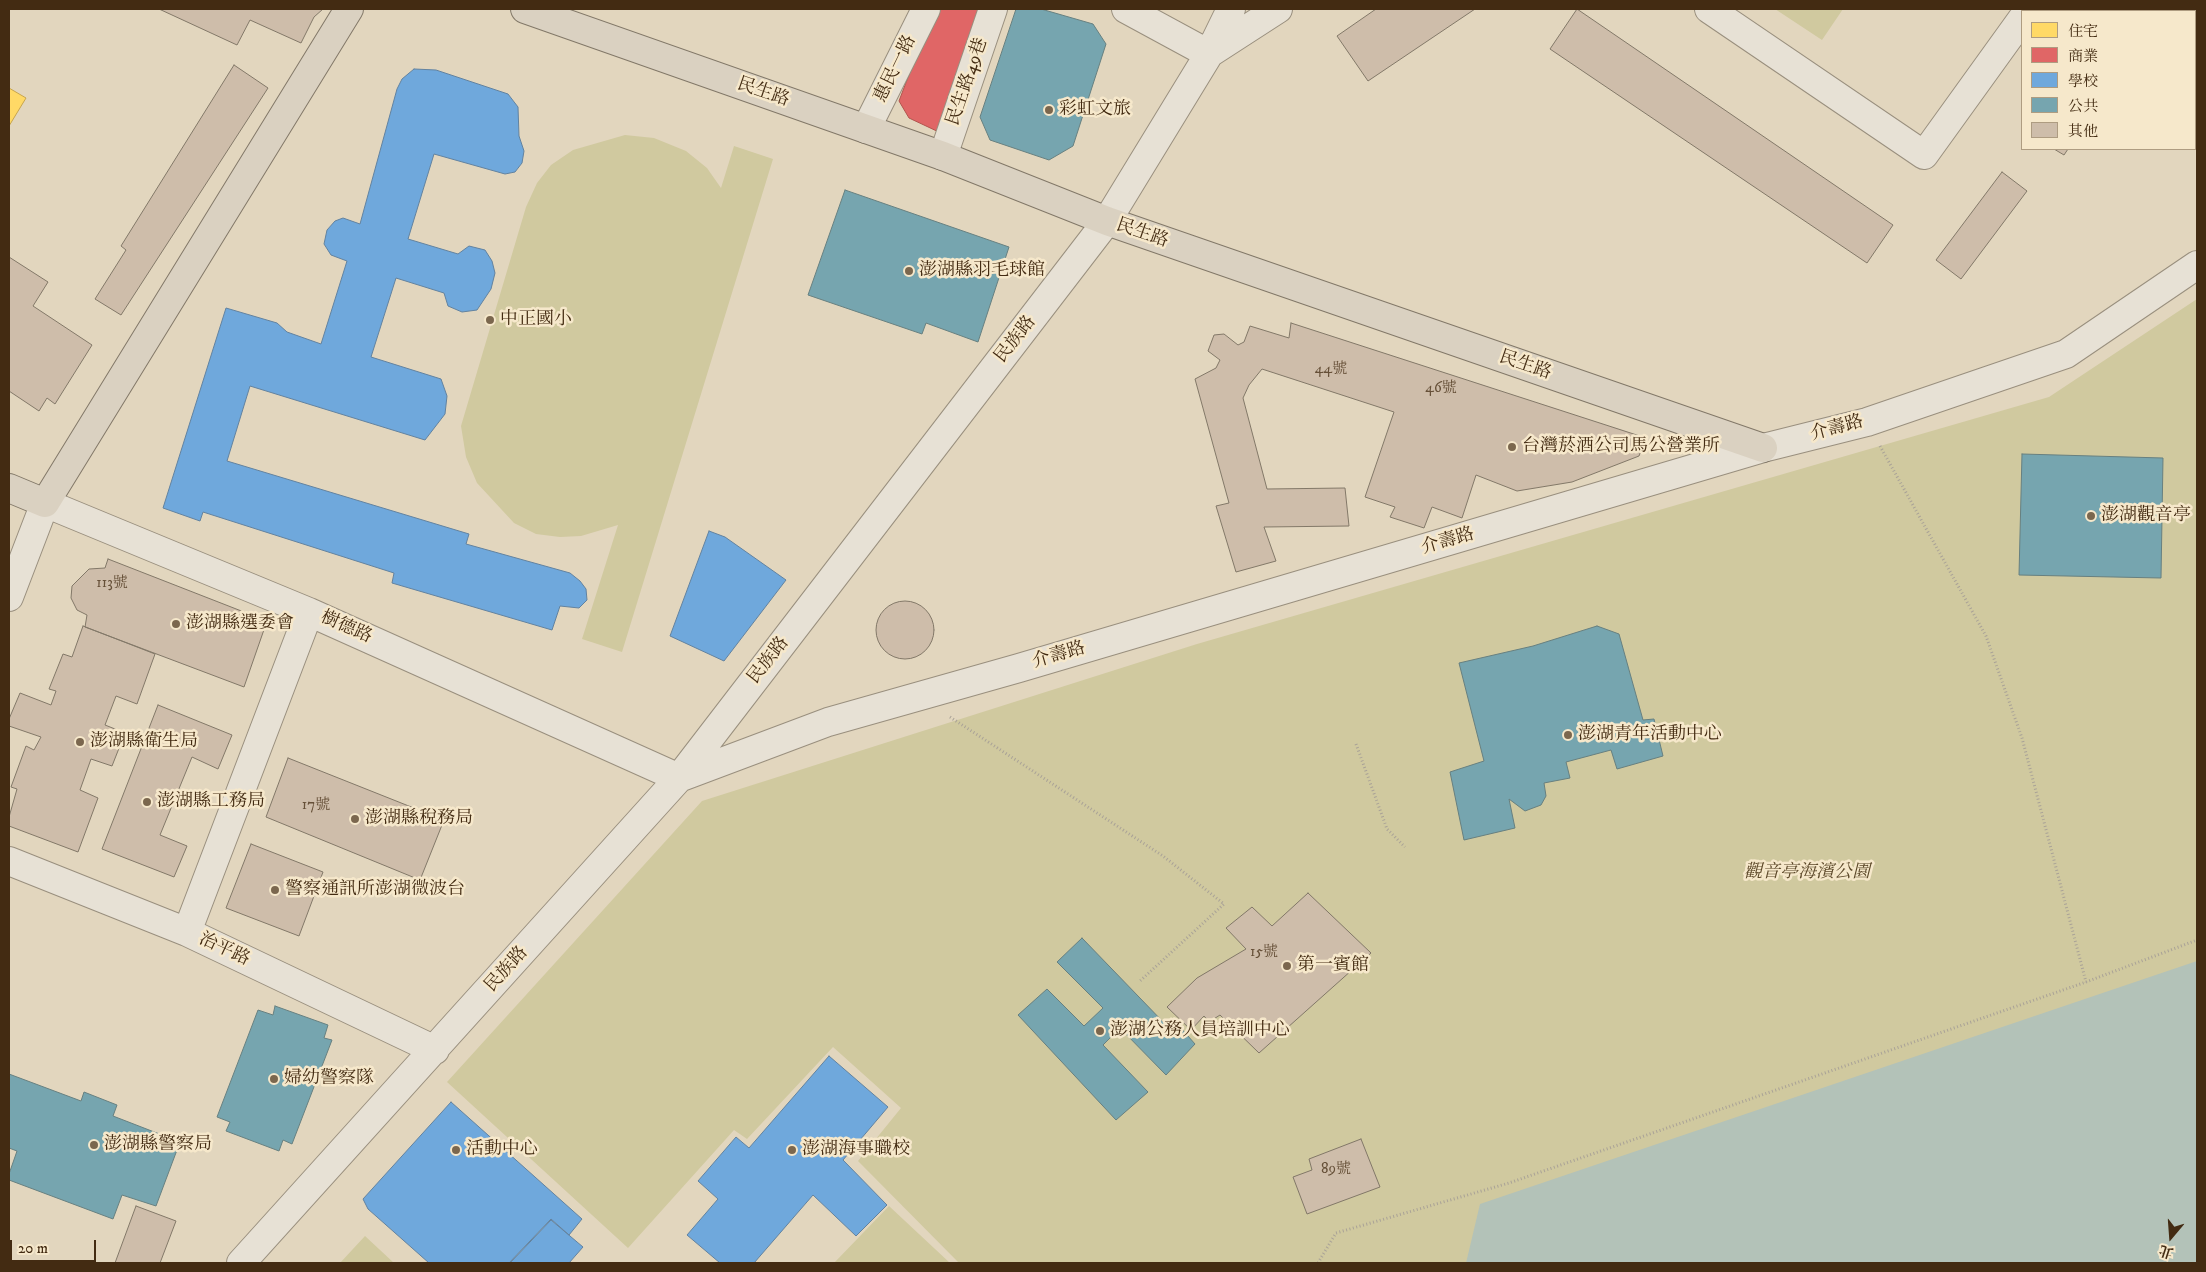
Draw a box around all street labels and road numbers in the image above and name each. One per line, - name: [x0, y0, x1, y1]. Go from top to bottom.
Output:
- street label: 惠民一路: [871, 32, 921, 106]
- street label: 民生路49巷: [943, 35, 993, 129]
- street label: 民生路: [734, 74, 792, 112]
- street label: 民生路: [1113, 215, 1171, 253]
- street label: 民族路: [991, 312, 1041, 368]
- street label: 民生路: [1496, 347, 1554, 385]
- street label: 介壽路: [1808, 412, 1866, 446]
- street label: 介壽路: [1419, 524, 1477, 560]
- street label: 樹德路: [317, 607, 375, 649]
- street label: 民族路: [744, 633, 794, 689]
- street label: 介壽路: [1030, 638, 1088, 674]
- street label: 治平路: [195, 929, 253, 971]
- street label: 民族路: [481, 943, 533, 997]

